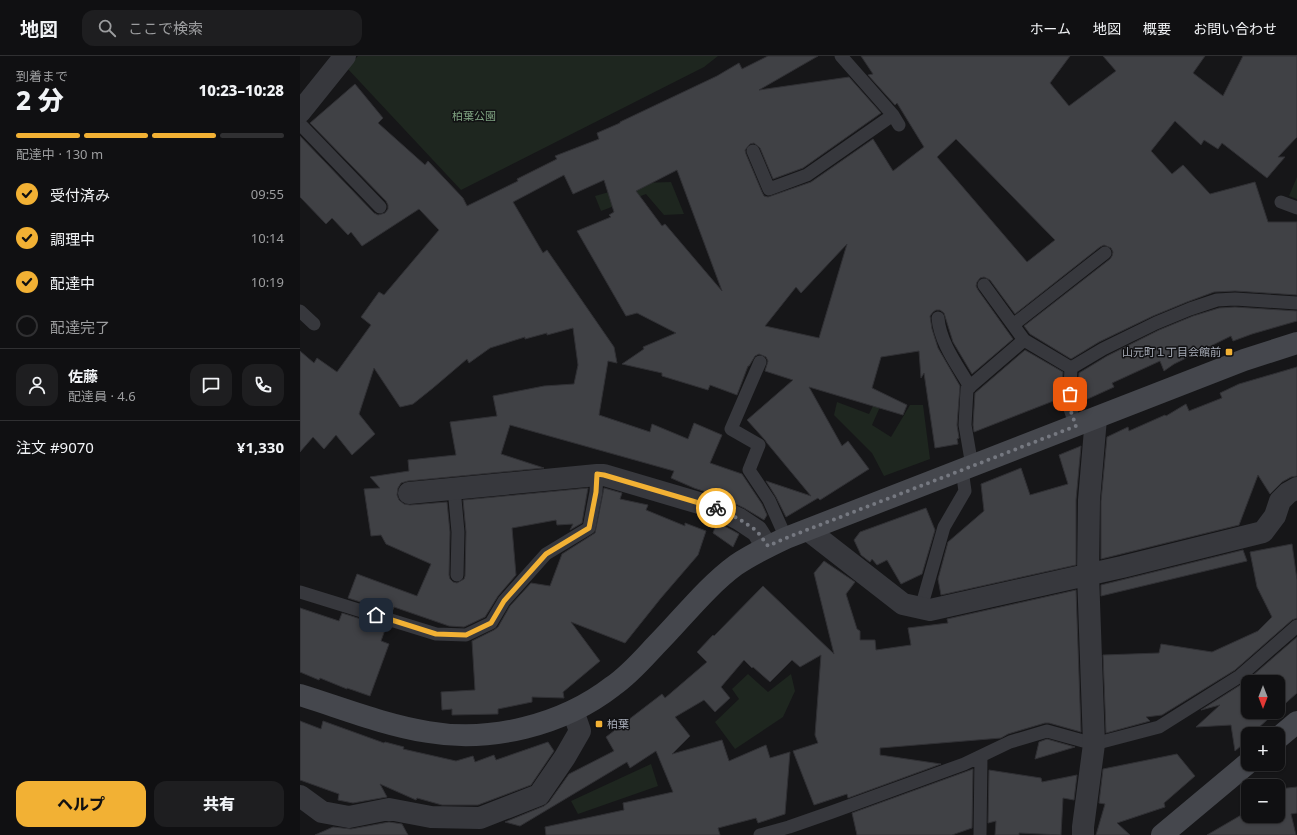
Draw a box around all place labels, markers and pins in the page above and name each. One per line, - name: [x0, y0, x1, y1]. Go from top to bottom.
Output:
- place label: 山元町１丁目会館前: [1122, 344, 1221, 359]
- marker: 山元町１丁目会館前: [1224, 347, 1234, 357]
- pin: [1053, 377, 1087, 411]
- pin: [359, 598, 393, 632]
- place label: 柏葉: [607, 716, 629, 731]
- marker: 柏葉: [594, 719, 604, 729]

